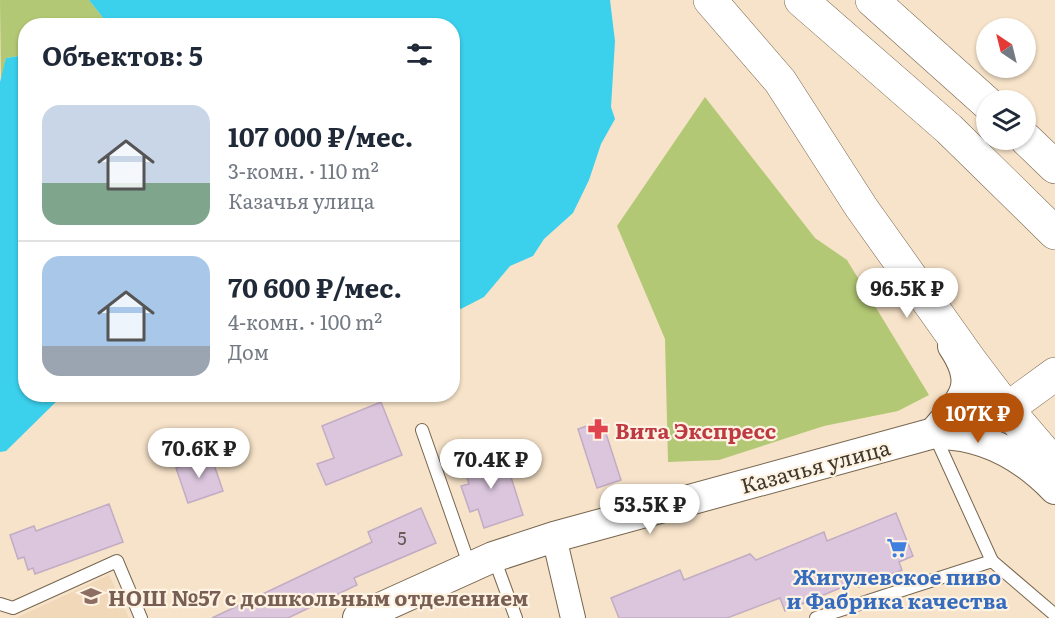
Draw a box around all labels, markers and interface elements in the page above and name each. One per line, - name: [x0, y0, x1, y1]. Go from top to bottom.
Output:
- north arrow: [976, 18, 1036, 78]
- map controls: [976, 18, 1036, 150]
- text: Объектов: 5: [42, 35, 203, 74]
- icon: filters: [403, 38, 436, 71]
- button: layers: [976, 90, 1036, 150]
- text: 107 000 ₽/мес.: [228, 116, 413, 155]
- icon: home: [90, 129, 162, 201]
- text: 3-комн. · 110 m²: [228, 155, 379, 185]
- text: Казачья улица: [228, 185, 374, 215]
- text: 70 600 ₽/мес.: [228, 267, 402, 306]
- pin: 96.5K ₽: [852, 268, 962, 319]
- text: 96.5K ₽: [870, 272, 944, 302]
- icon: home: [90, 280, 162, 352]
- text: 4-комн. · 100 m²: [228, 306, 382, 336]
- text: Дом: [228, 336, 269, 366]
- pin: 107K ₽: [929, 393, 1027, 444]
- text: 107K ₽: [946, 397, 1010, 427]
- place label: Вита Экспресс: [615, 414, 776, 445]
- pharmacy icon: Вита Экспресс: [586, 417, 610, 441]
- pin: 70.6K ₽: [144, 428, 254, 479]
- street label: Казачья улица: [737, 430, 894, 500]
- text: 70.6K ₽: [162, 432, 236, 462]
- pin: 70.4K ₽: [436, 439, 546, 490]
- text: 70.4K ₽: [454, 443, 528, 473]
- pin: 53.5K ₽: [595, 484, 705, 535]
- text: 53.5K ₽: [614, 488, 686, 518]
- house number: 5: [397, 524, 407, 551]
- supermarket icon: Жигулевское пиво и Фабрика качества: [885, 536, 909, 560]
- place label: Жигулевское пиво и Фабрика качества: [786, 560, 1008, 615]
- place label: НОШ №57 с дошкольным отделением: [108, 581, 528, 612]
- school or university icon: НОШ №57 с дошкольным отделением: [79, 584, 103, 608]

